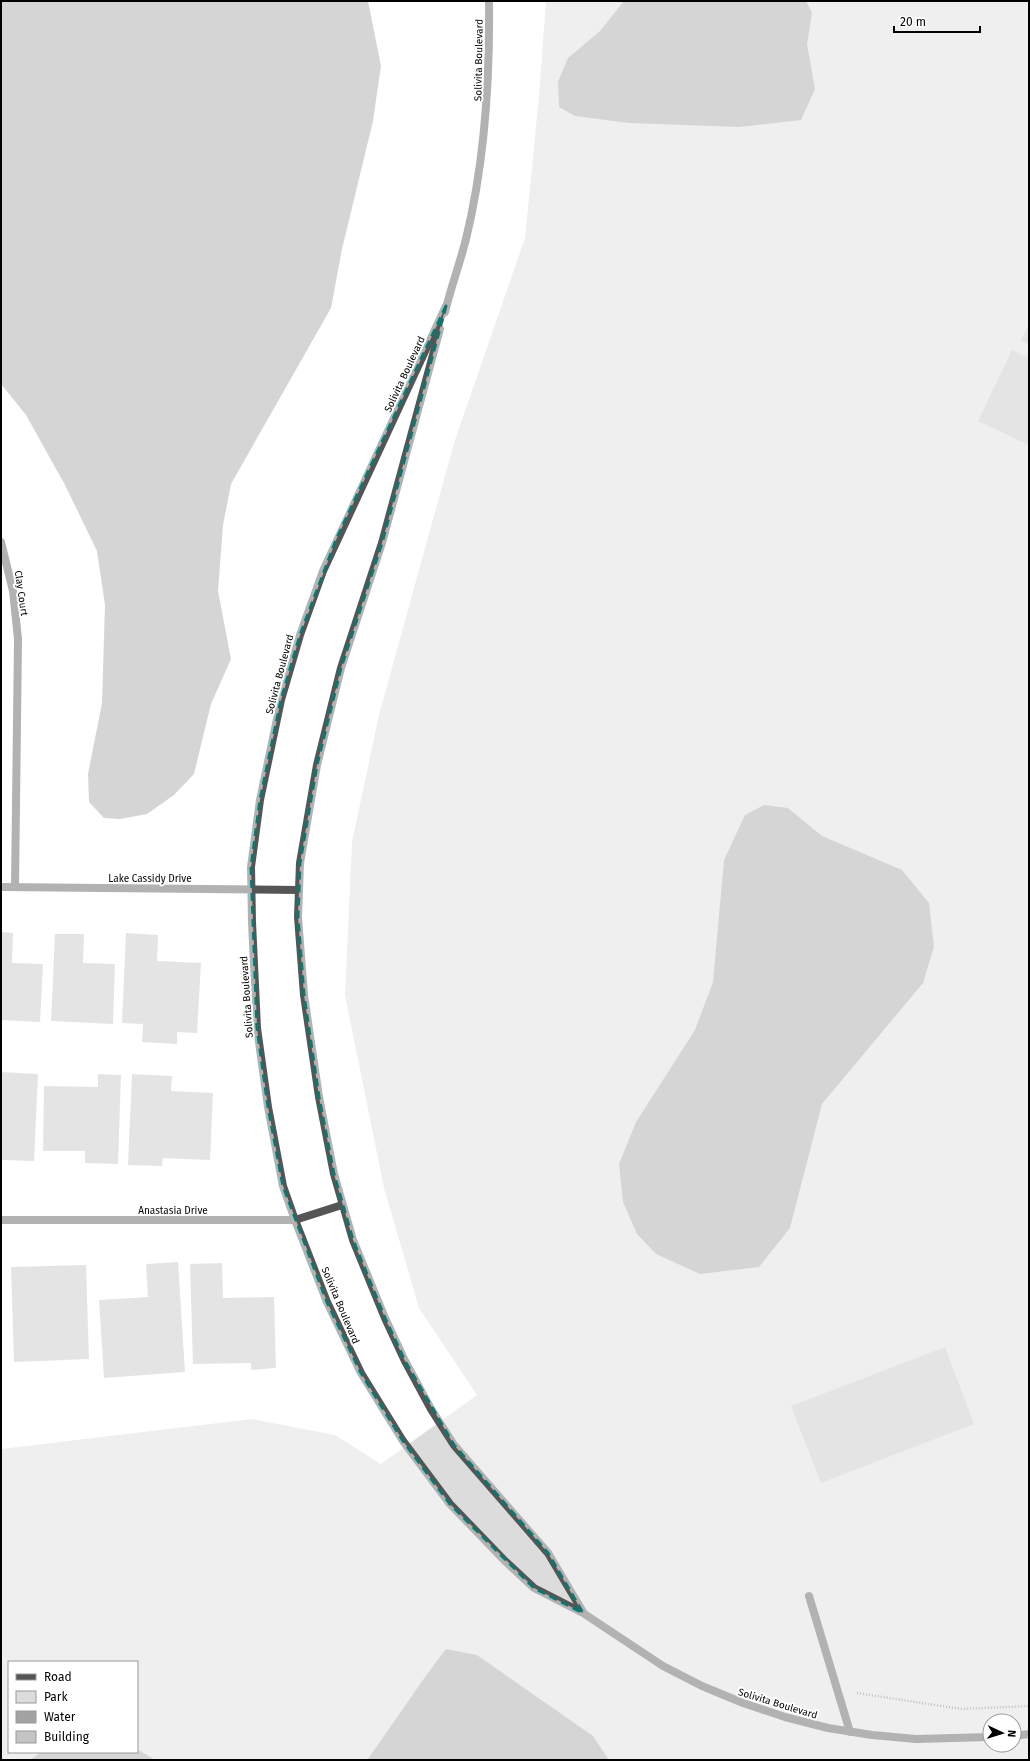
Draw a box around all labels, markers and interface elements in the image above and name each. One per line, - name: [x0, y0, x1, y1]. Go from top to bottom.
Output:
- scale bar: [894, 8, 980, 34]
- text: 20 m: [900, 15, 926, 29]
- street label: Solivita Boulevard: [472, 19, 486, 101]
- street label: Solivita Boulevard: [382, 335, 428, 414]
- street label: Clay Court: [12, 570, 30, 617]
- street label: Solivita Boulevard: [264, 633, 296, 716]
- street label: Lake Cassidy Drive: [108, 873, 192, 885]
- street label: Solivita Boulevard: [238, 956, 256, 1038]
- street label: Anastasia Drive: [138, 1205, 208, 1217]
- street label: Solivita Boulevard: [318, 1265, 362, 1346]
- legend: [8, 1661, 138, 1753]
- text: Road: [44, 1670, 72, 1684]
- street label: Solivita Boulevard: [737, 1686, 819, 1722]
- text: Park: [44, 1690, 68, 1704]
- text: Water: [44, 1710, 76, 1724]
- north arrow: [982, 1713, 1022, 1753]
- text: Building: [44, 1730, 90, 1744]
- text: N: [1005, 1730, 1018, 1738]

